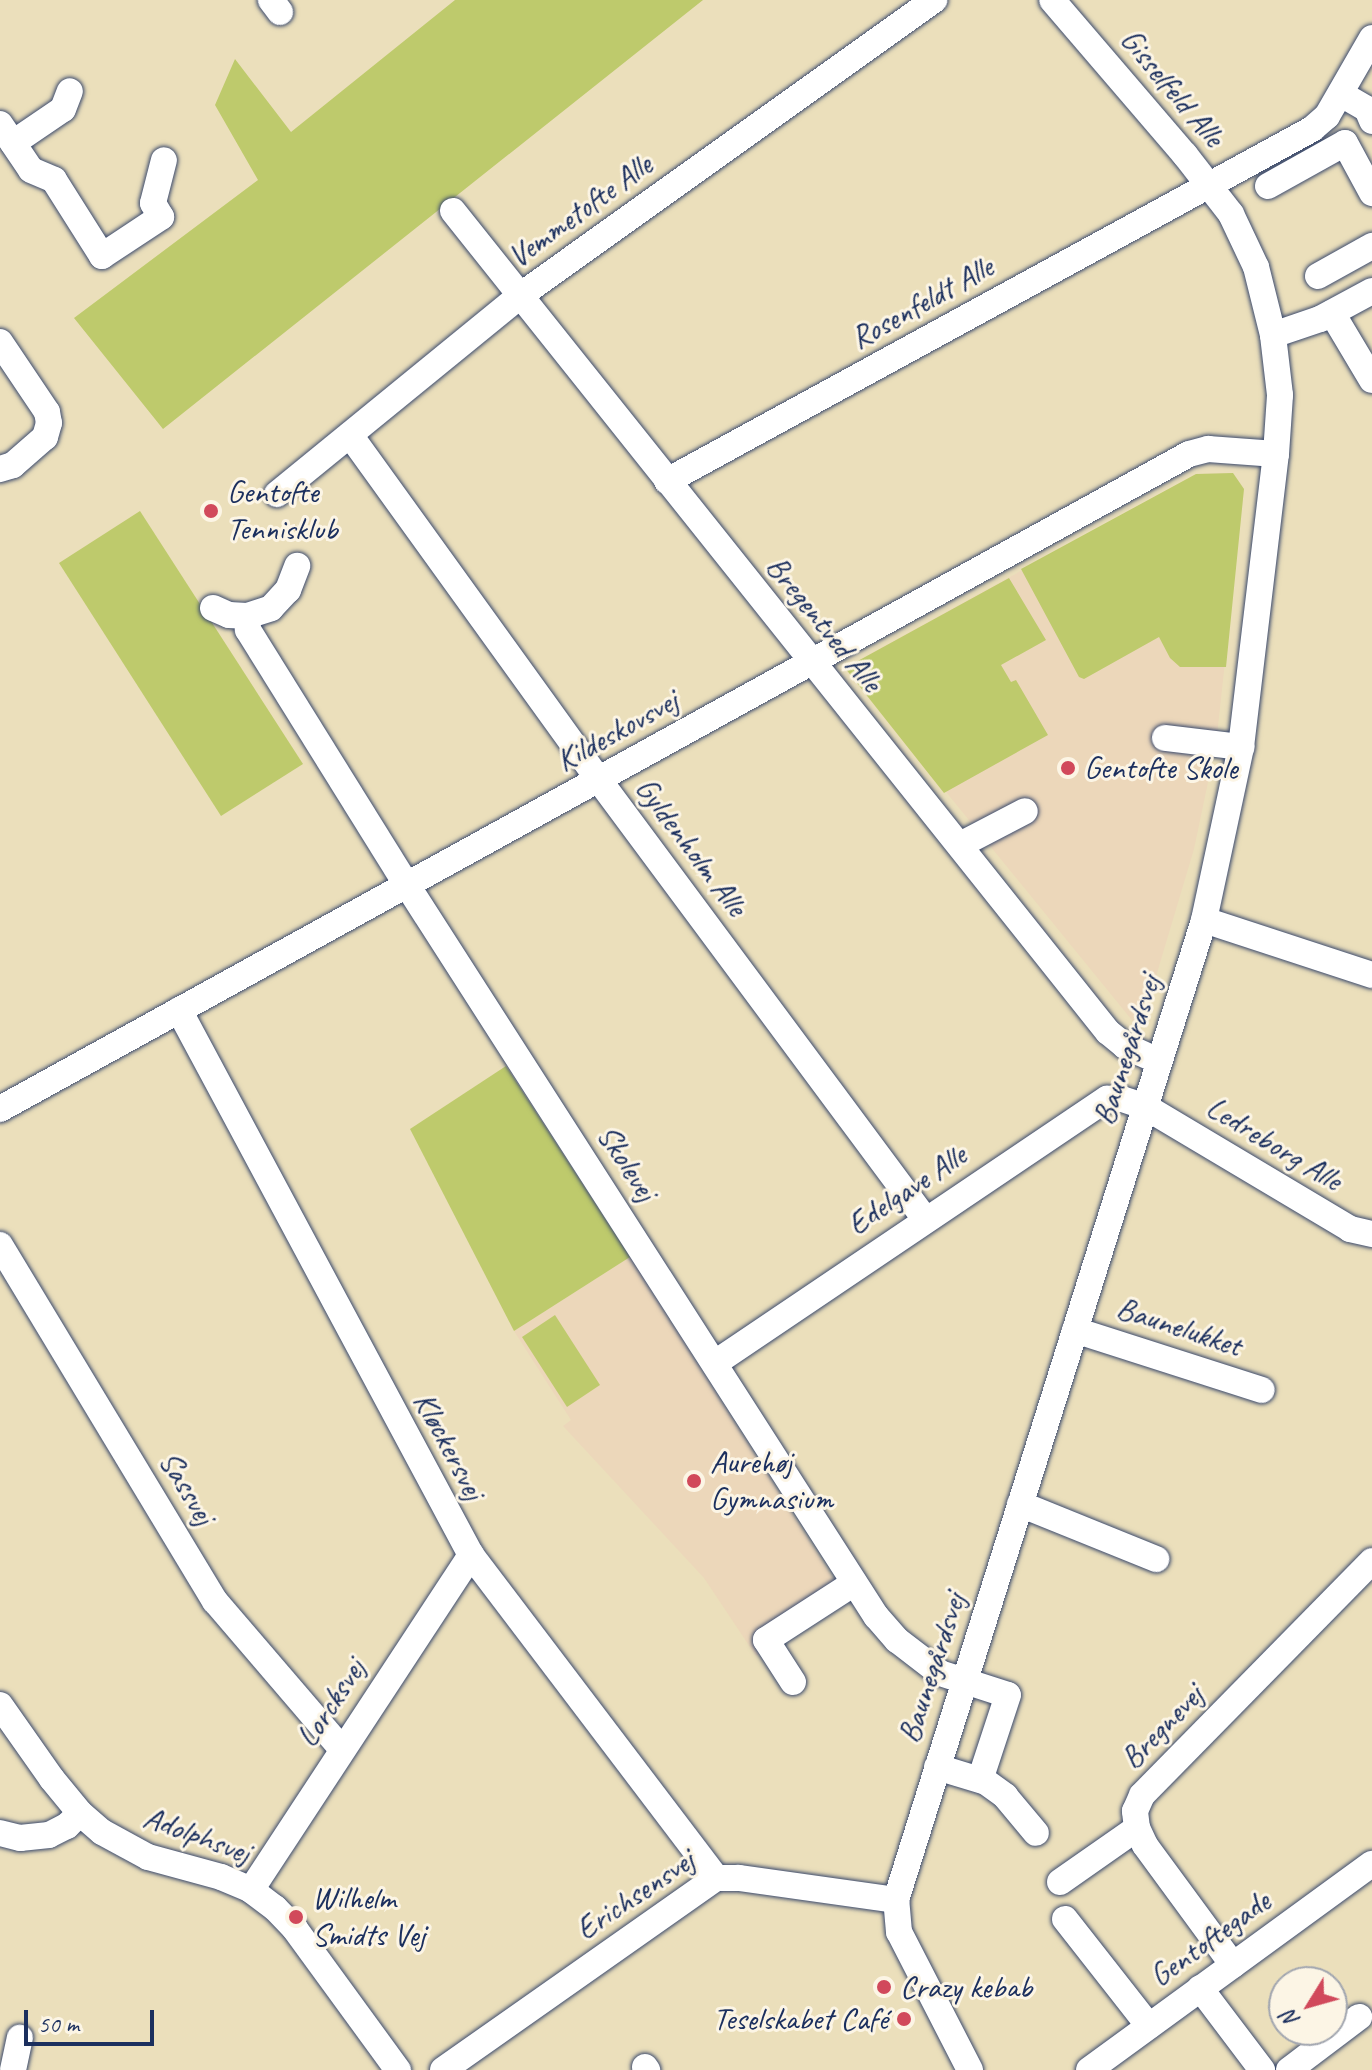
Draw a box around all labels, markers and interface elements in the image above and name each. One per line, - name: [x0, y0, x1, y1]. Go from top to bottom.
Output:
- street label: Gisselfeld Alle: [1112, 21, 1232, 155]
- street label: Vemmetofte Alle: [500, 146, 660, 276]
- street label: Rosenfeldt Alle: [844, 248, 1000, 358]
- place label: Gentofte Tennisklub: [227, 474, 338, 549]
- marker: Gentofte Tennisklub: [202, 502, 220, 520]
- street label: Bregentved Alle: [758, 548, 890, 700]
- street label: Kildeskovsvej: [549, 682, 685, 780]
- place label: Gentofte Skole: [1084, 749, 1238, 787]
- marker: Gentofte Skole: [1059, 759, 1077, 777]
- street label: Gyldenholm Alle: [626, 770, 756, 924]
- street label: Baunegårdsvej: [1085, 970, 1169, 1130]
- street label: Ledreborg Alle: [1199, 1088, 1349, 1200]
- street label: Skolevej: [588, 1118, 666, 1208]
- street label: Edelgave Alle: [840, 1136, 974, 1244]
- street label: Baunelukket: [1112, 1289, 1246, 1365]
- street label: Kløckersvej: [405, 1386, 493, 1506]
- street label: Sassvej: [150, 1444, 224, 1532]
- place label: Aurehøj Gymnasium: [710, 1444, 833, 1519]
- marker: Aurehøj Gymnasium: [685, 1472, 703, 1490]
- street label: Baunegårdsvej: [890, 1588, 974, 1748]
- street label: Lorcksvej: [288, 1652, 374, 1754]
- street label: Bregnevej: [1113, 1677, 1211, 1777]
- street label: Adolphsvej: [138, 1798, 256, 1872]
- street label: Erichsensvej: [569, 1841, 701, 1949]
- place label: Wilhelm Smidts Vej: [312, 1880, 425, 1955]
- street label: Gentoftegade: [1142, 1882, 1278, 1996]
- marker: Wilhelm Smidts Vej: [287, 1908, 305, 1926]
- north arrow: [1268, 1966, 1348, 2046]
- place label: Crazy kebab: [900, 1968, 1032, 2006]
- marker: Crazy kebab: [875, 1978, 893, 1996]
- scale bar: [28, 1994, 158, 2044]
- place label: Teselskabet Café: [712, 2000, 888, 2038]
- text: N: [1275, 2005, 1306, 2033]
- text: 50 m: [38, 2009, 79, 2039]
- marker: Teselskabet Café: [895, 2010, 913, 2028]

